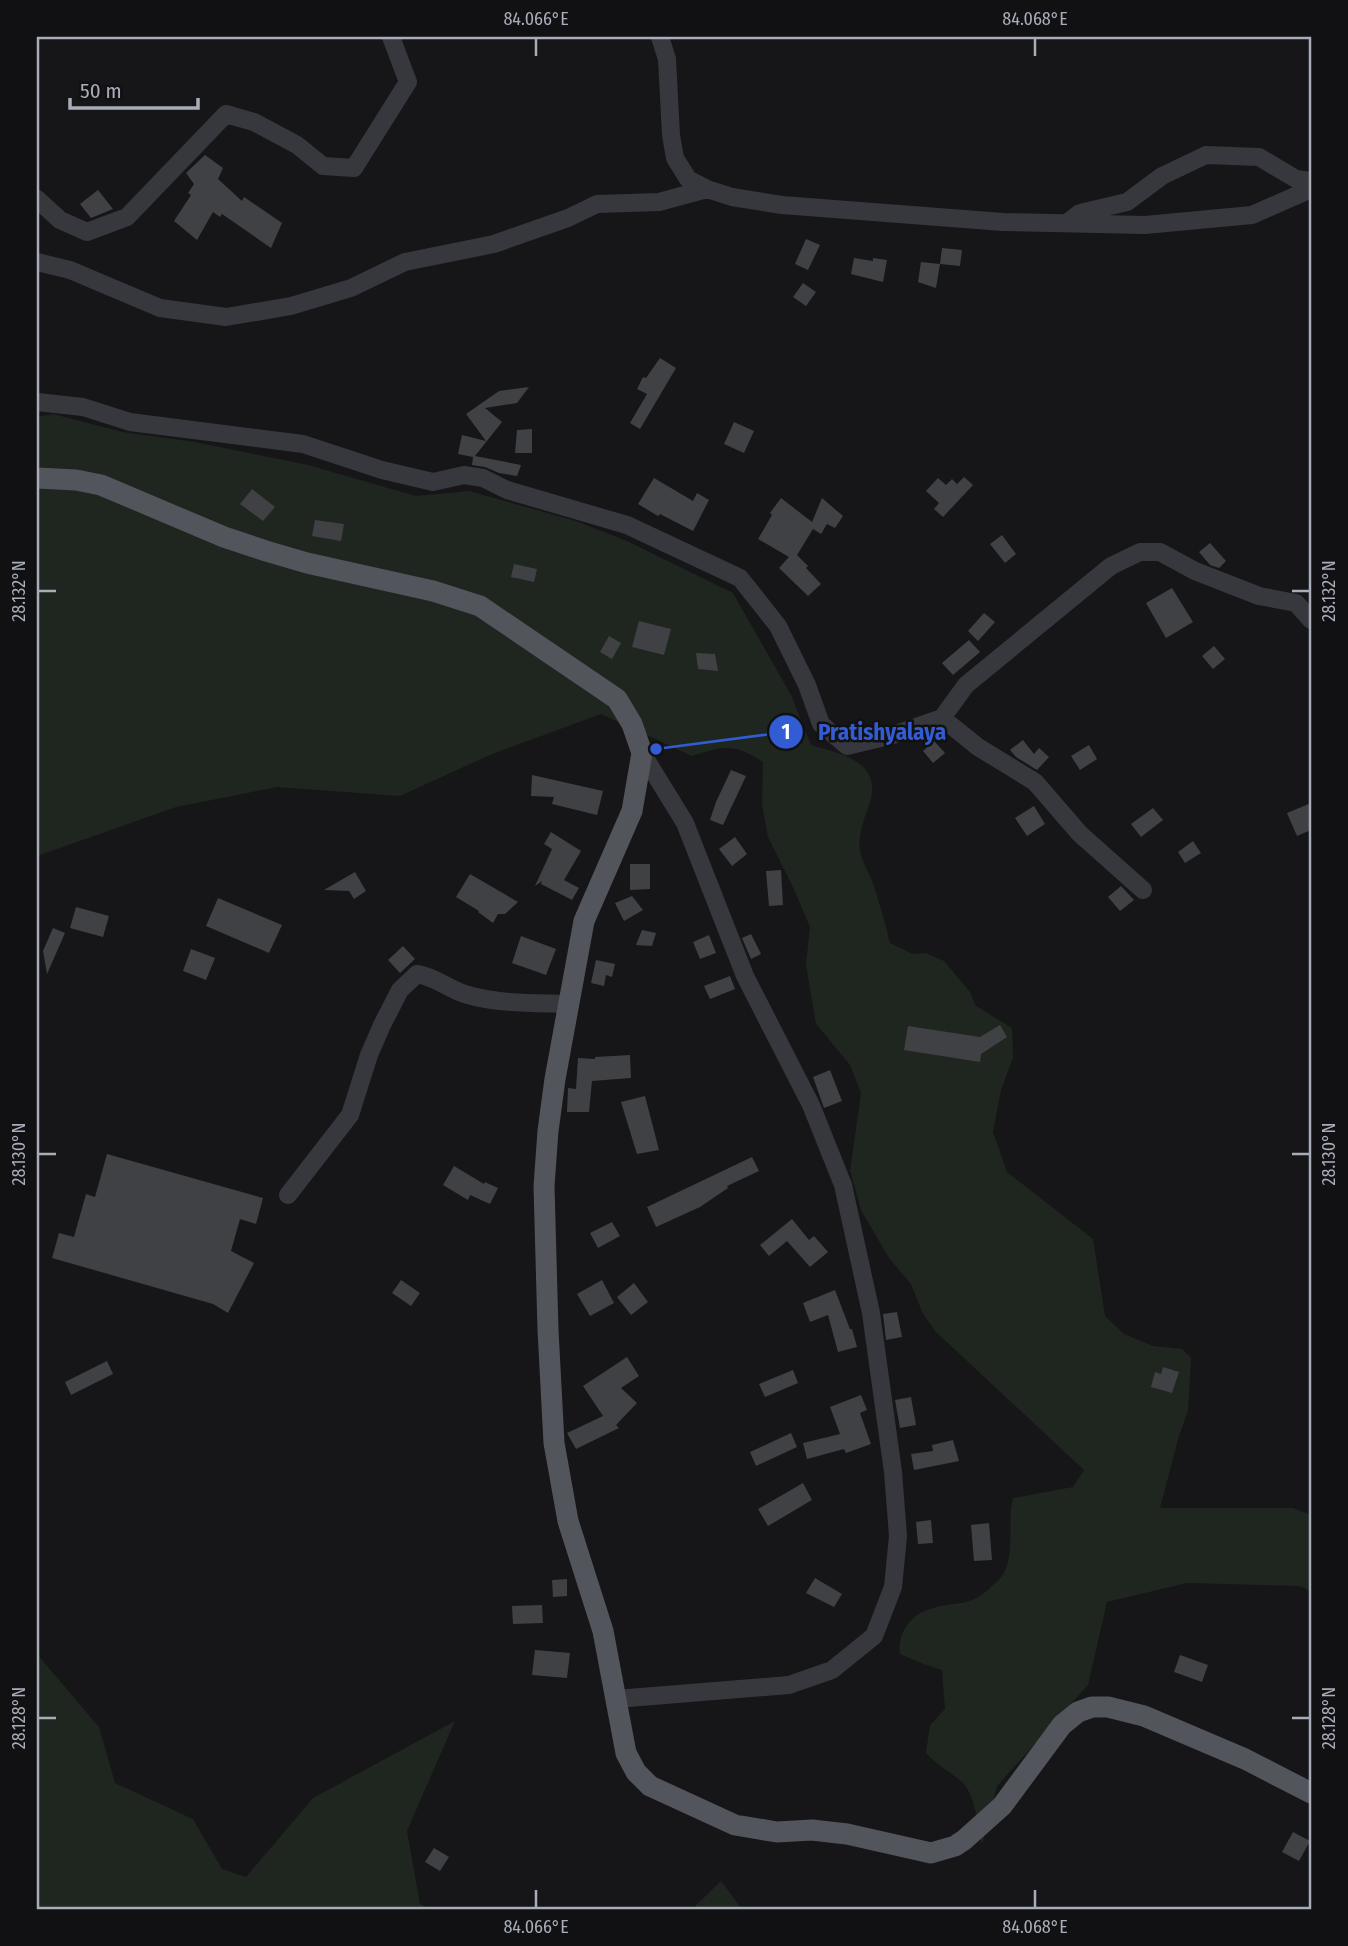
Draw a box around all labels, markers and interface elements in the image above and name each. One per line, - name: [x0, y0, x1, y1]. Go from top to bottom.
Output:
- text: 84.066°E: [503, 8, 569, 30]
- text: 84.068°E: [1002, 8, 1068, 30]
- scale bar: [70, 66, 198, 110]
- text: 50 m: [80, 78, 122, 104]
- text: 28.132°N: [8, 560, 30, 622]
- text: 28.132°N: [1318, 560, 1340, 622]
- callout: Pratishyalaya: [768, 710, 960, 754]
- text: Pratishyalaya: [818, 718, 946, 746]
- text: 1: [782, 719, 790, 745]
- text: 28.130°N: [8, 1123, 30, 1185]
- text: 28.130°N: [1318, 1123, 1340, 1185]
- text: 28.128°N: [8, 1687, 30, 1749]
- text: 28.128°N: [1318, 1687, 1340, 1749]
- text: 84.066°E: [503, 1916, 569, 1938]
- text: 84.068°E: [1002, 1916, 1068, 1938]

